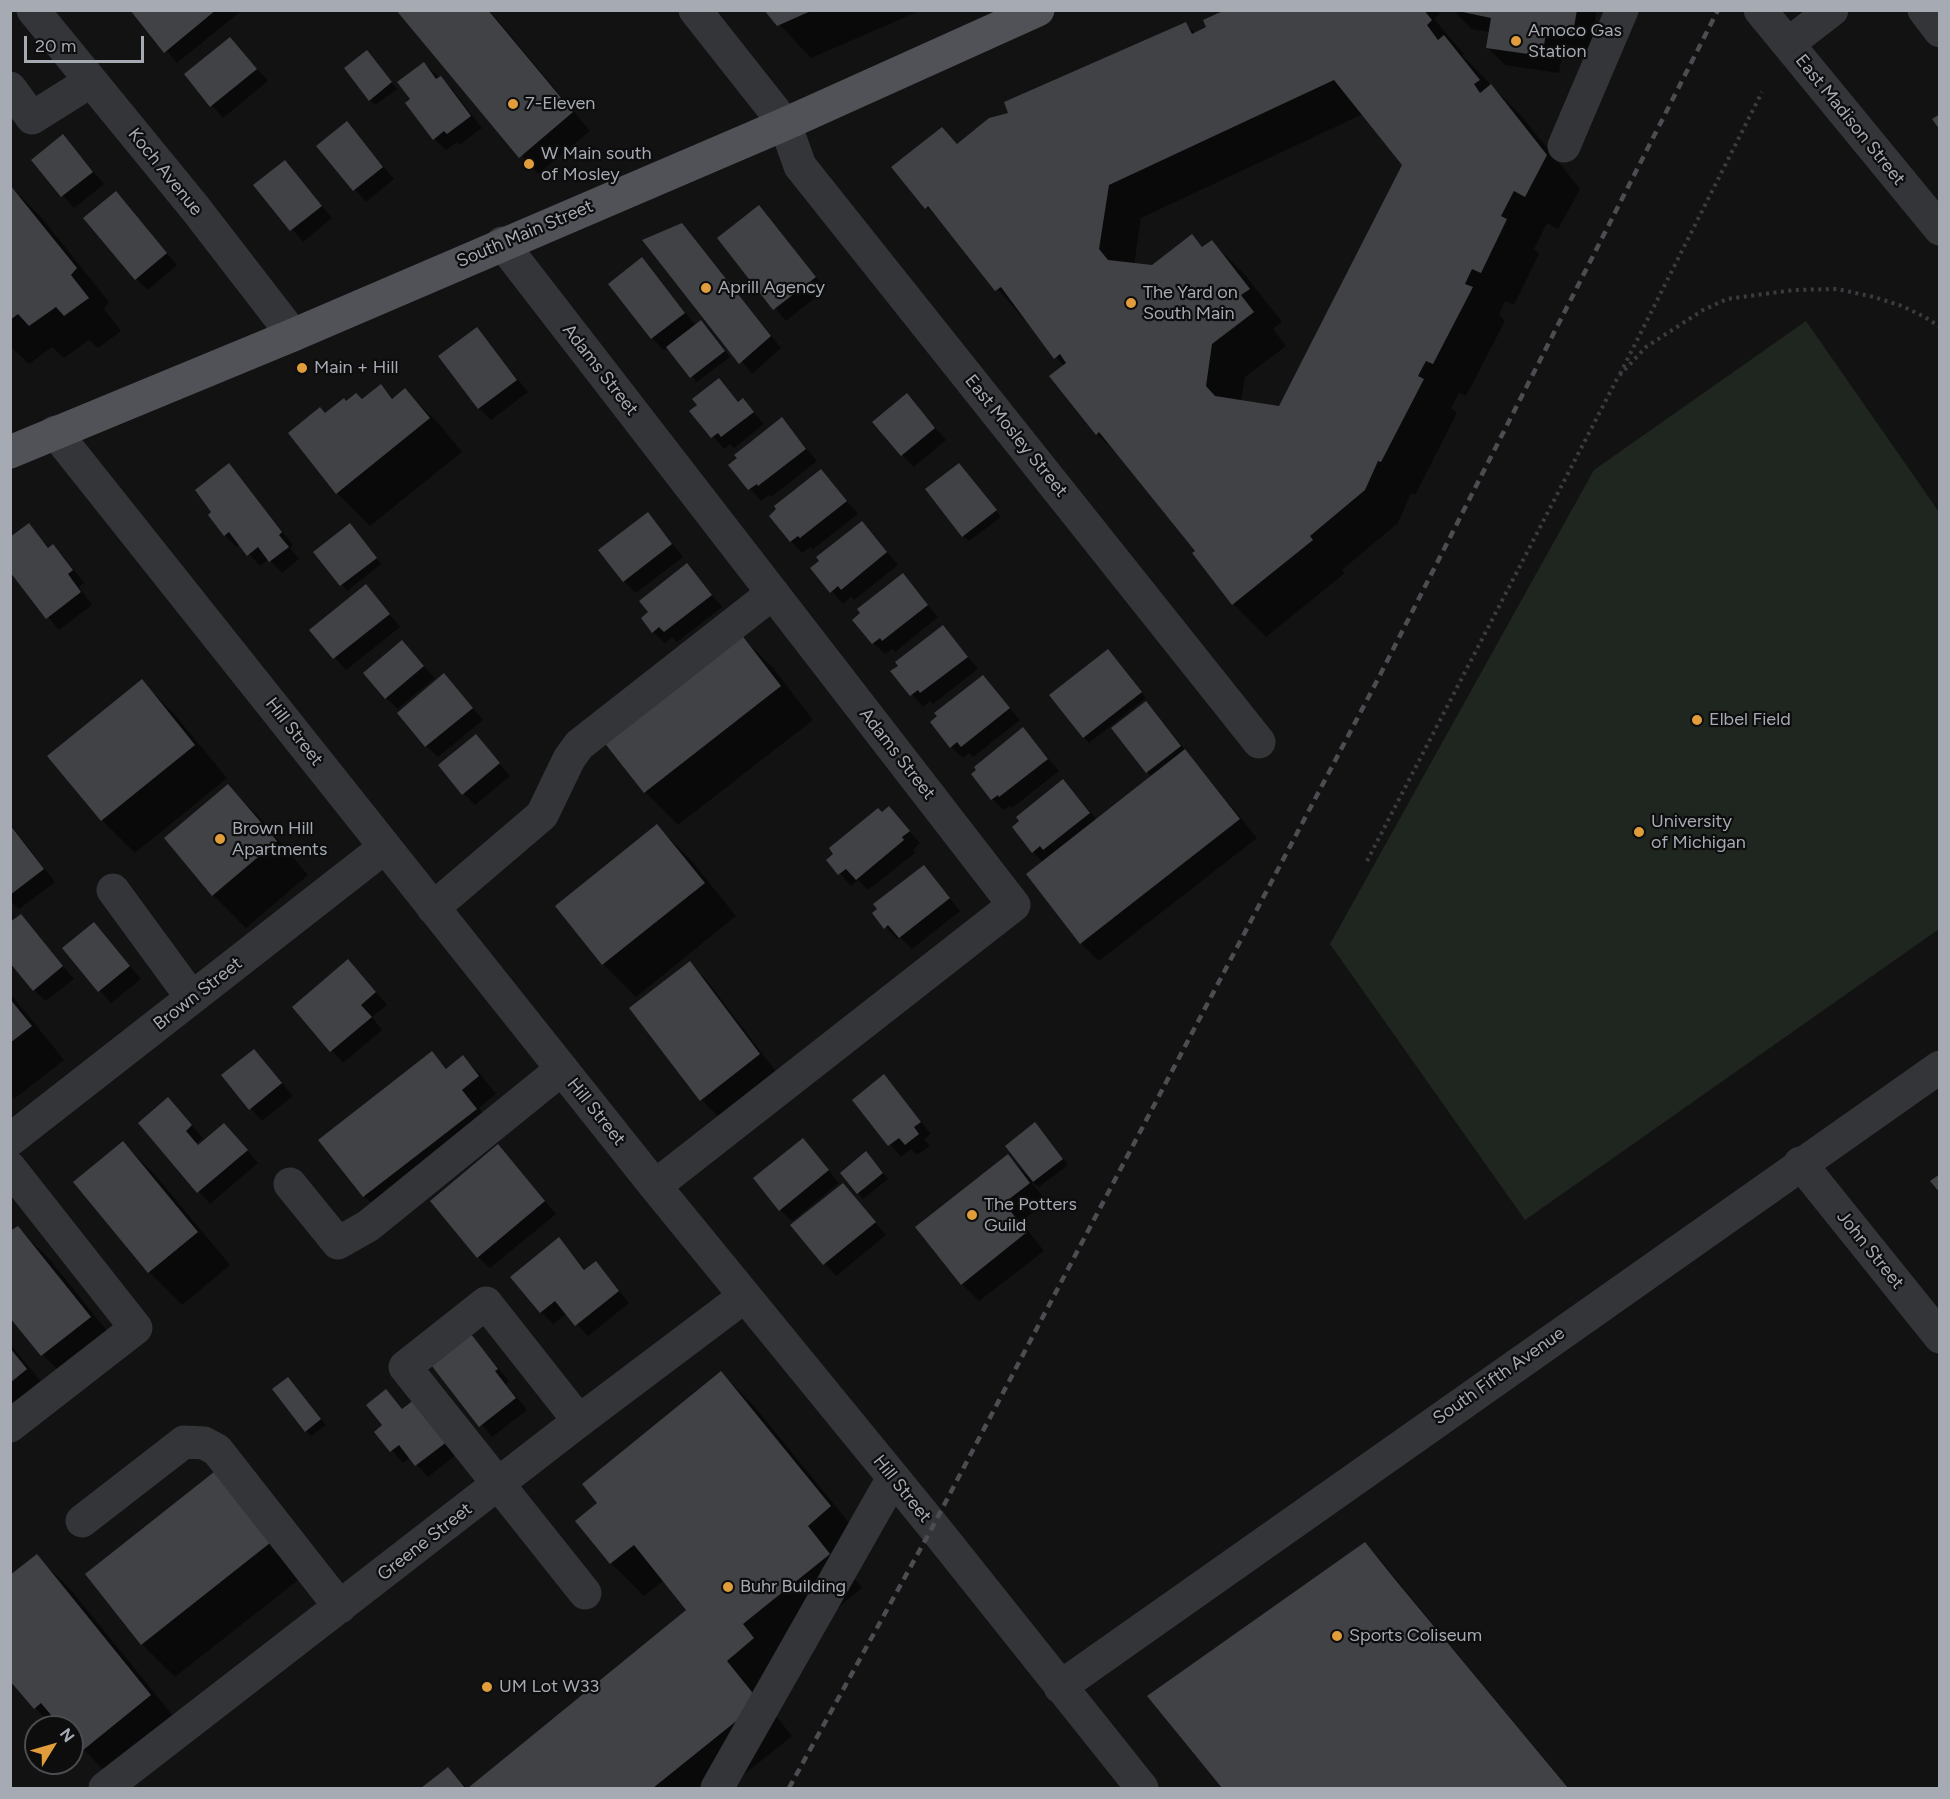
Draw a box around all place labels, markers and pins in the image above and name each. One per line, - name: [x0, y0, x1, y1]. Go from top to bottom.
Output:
- place label: Amoco Gas Station: [1528, 20, 1622, 63]
- marker: Amoco Gas Station: [1509, 34, 1523, 48]
- place label: 7-Eleven: [525, 93, 595, 115]
- marker: 7-Eleven: [506, 97, 520, 111]
- place label: W Main south of Mosley: [541, 143, 652, 186]
- marker: W Main south of Mosley: [522, 157, 536, 171]
- place label: Aprill Agency: [718, 277, 825, 299]
- marker: Aprill Agency: [699, 281, 713, 295]
- place label: The Yard on South Main: [1143, 282, 1238, 324]
- marker: The Yard on South Main: [1124, 296, 1138, 310]
- place label: Main + Hill: [314, 357, 398, 379]
- marker: Main + Hill: [295, 361, 309, 375]
- place label: Elbel Field: [1709, 709, 1791, 731]
- marker: Elbel Field: [1690, 713, 1704, 727]
- place label: University of Michigan: [1651, 811, 1746, 854]
- place label: Brown Hill Apartments: [232, 818, 327, 860]
- marker: University of Michigan: [1632, 825, 1646, 839]
- marker: Brown Hill Apartments: [213, 832, 227, 846]
- place label: The Potters Guild: [984, 1194, 1077, 1236]
- marker: The Potters Guild: [965, 1208, 979, 1222]
- place label: Buhr Building: [740, 1576, 846, 1598]
- marker: Buhr Building: [721, 1580, 735, 1594]
- place label: Sports Coliseum: [1349, 1625, 1482, 1647]
- marker: Sports Coliseum: [1330, 1629, 1344, 1643]
- place label: UM Lot W33: [499, 1676, 599, 1698]
- marker: UM Lot W33: [480, 1680, 494, 1694]

